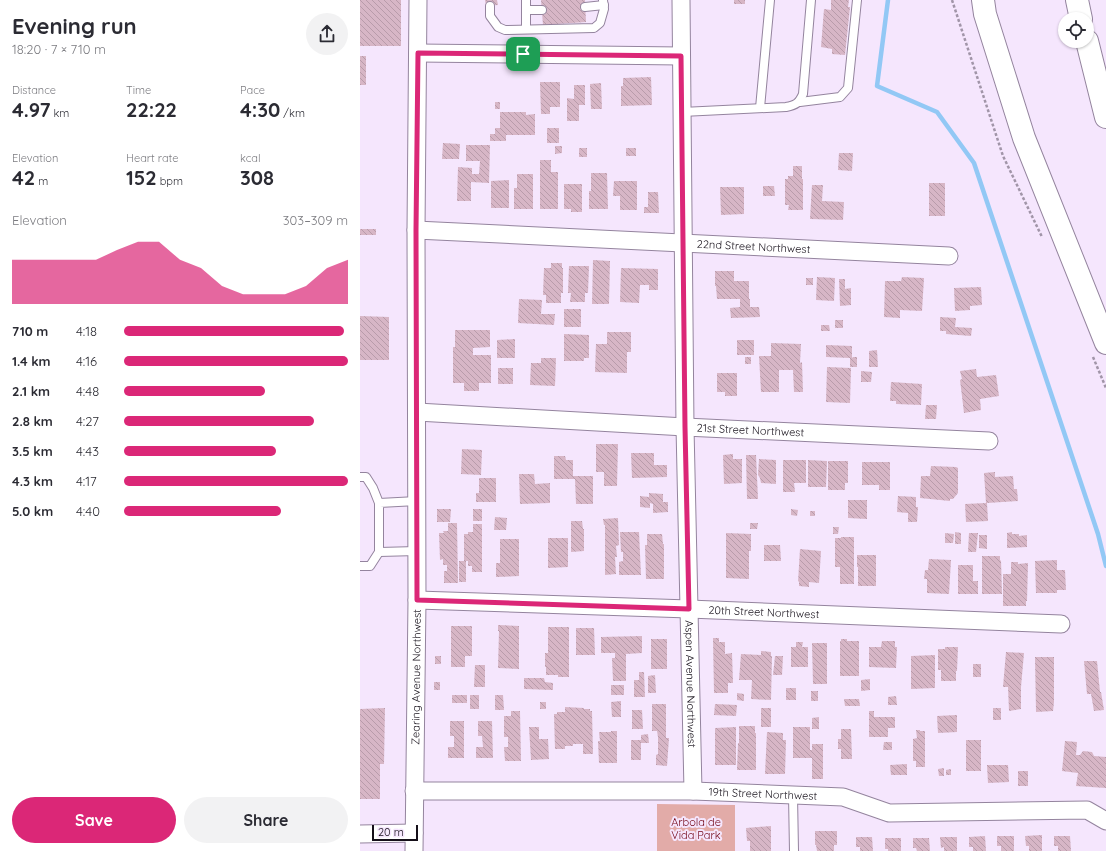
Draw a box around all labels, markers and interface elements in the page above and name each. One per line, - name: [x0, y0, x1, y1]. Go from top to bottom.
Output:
- text: Evening run: [12, 12, 137, 40]
- map controls: [1058, 12, 1094, 48]
- button: locate: [1058, 12, 1094, 48]
- button: share: [306, 13, 348, 55]
- pin: [506, 37, 540, 71]
- text: 18:20 · 7 × 710 m: [12, 41, 106, 57]
- icon: arrive: [512, 43, 534, 65]
- text: Distance: [12, 83, 56, 97]
- text: Time: [126, 83, 151, 97]
- text: Pace: [240, 83, 265, 97]
- text: 4.97: [12, 97, 50, 122]
- text: 22:22: [126, 97, 177, 122]
- text: 4:30: [240, 97, 280, 122]
- text: km: [50, 106, 69, 120]
- text: /km: [280, 106, 305, 120]
- text: Elevation: [12, 151, 58, 165]
- text: Heart rate: [126, 151, 178, 165]
- text: kcal: [240, 151, 261, 165]
- text: 42: [12, 165, 35, 190]
- text: 152: [126, 165, 157, 190]
- text: 308: [240, 165, 274, 190]
- text: m: [35, 174, 48, 188]
- text: bpm: [157, 174, 183, 188]
- text: Elevation: [12, 212, 67, 228]
- text: 303–309 m: [283, 212, 348, 228]
- street label: 22nd Street Northwest: [696, 237, 811, 256]
- text: 710 m: [12, 323, 48, 339]
- text: 4:18: [76, 323, 97, 339]
- text: 1.4 km: [12, 353, 51, 369]
- text: 4:16: [76, 353, 97, 369]
- text: 2.1 km: [12, 383, 50, 399]
- text: 4:48: [76, 383, 99, 399]
- text: 2.8 km: [12, 413, 53, 429]
- text: 4:27: [76, 413, 99, 429]
- street label: 21st Street Northwest: [696, 421, 805, 439]
- text: 3.5 km: [12, 443, 53, 459]
- text: 4:43: [76, 443, 99, 459]
- text: 4.3 km: [12, 473, 53, 489]
- text: 4:17: [76, 473, 97, 489]
- text: 5.0 km: [12, 503, 53, 519]
- text: 4:40: [76, 503, 100, 519]
- street label: 20th Street Northwest: [708, 603, 820, 621]
- street label: Zearing Avenue Northwest: [408, 609, 424, 745]
- street label: Aspen Avenue Northwest: [682, 620, 699, 748]
- street label: 19th Street Northwest: [708, 785, 818, 803]
- button: Save: [12, 797, 176, 843]
- button: Share: [184, 797, 348, 843]
- park label: Arbola de Vida Park: [671, 815, 721, 842]
- scale bar: [372, 823, 418, 842]
- text: 20 m: [378, 825, 404, 839]

